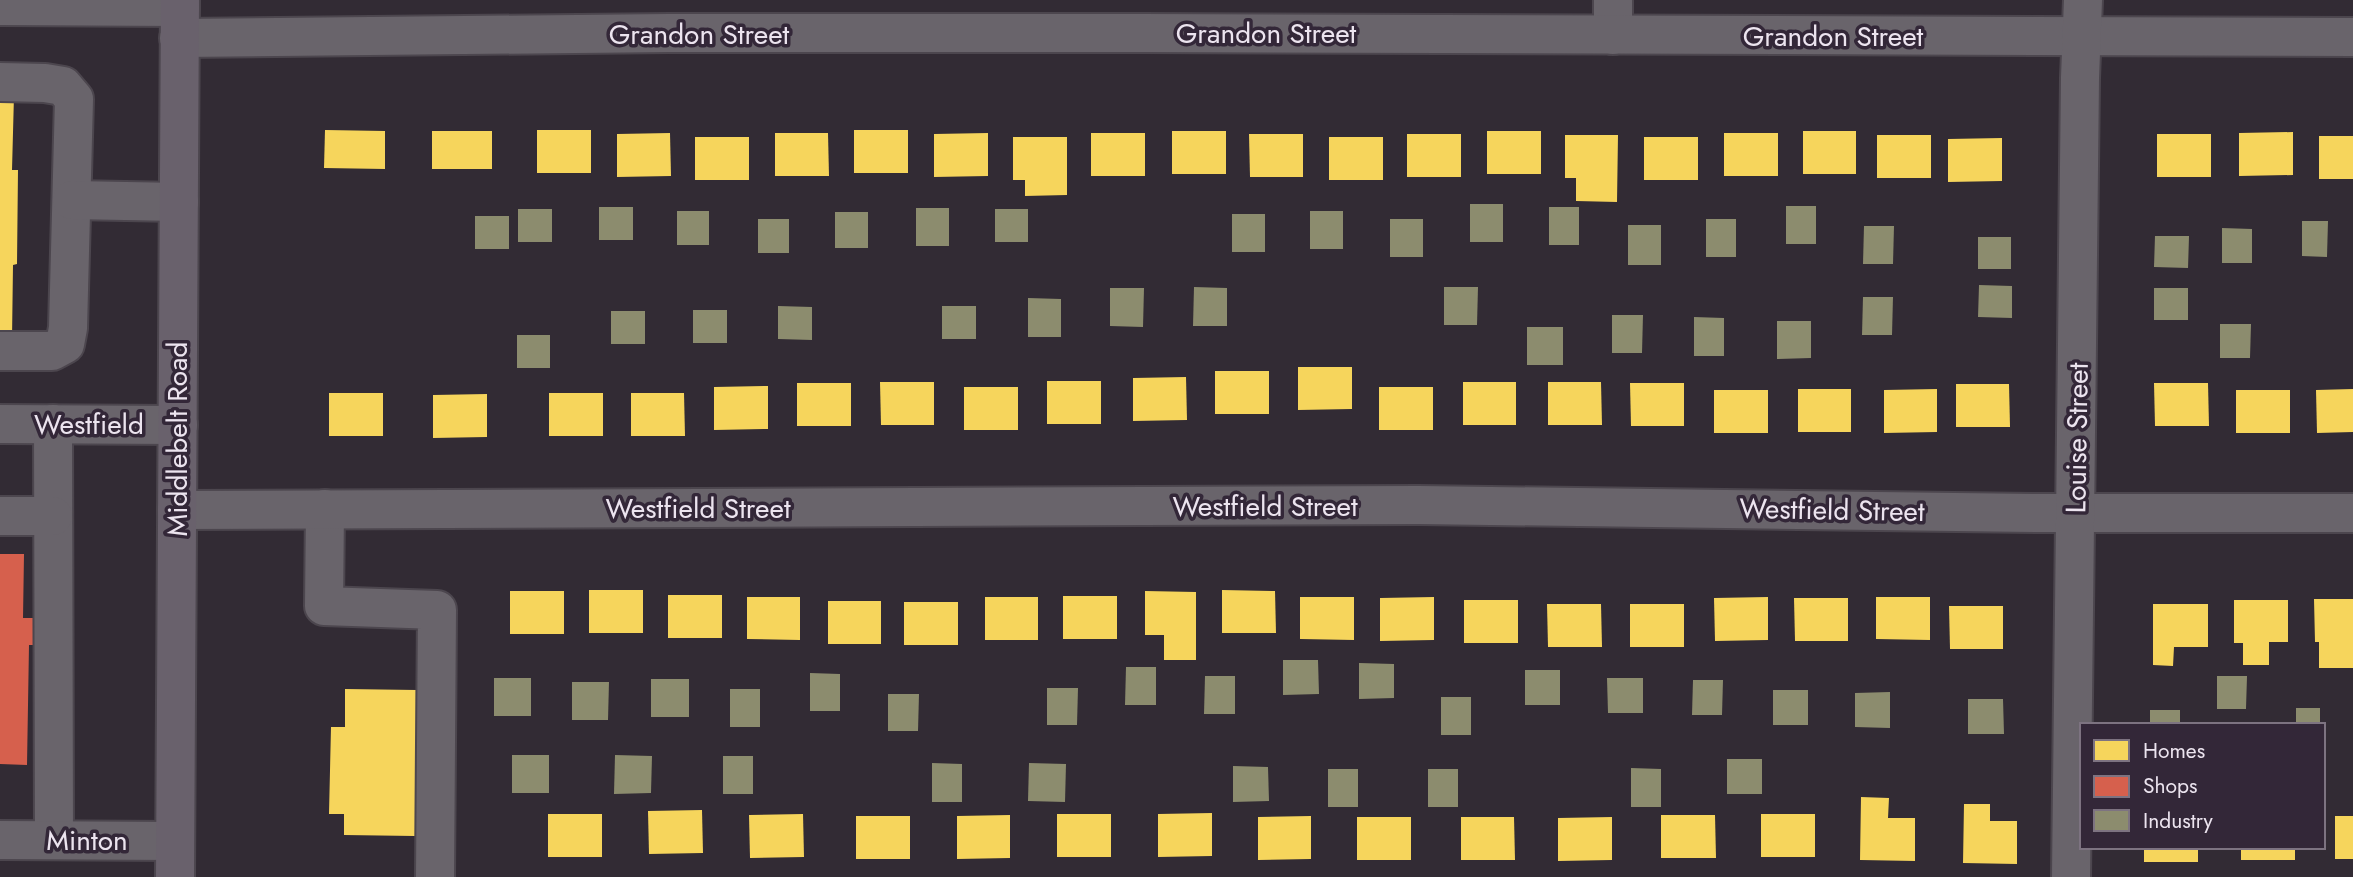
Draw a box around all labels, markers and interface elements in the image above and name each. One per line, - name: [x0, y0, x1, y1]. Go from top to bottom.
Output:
- street label: Grandon Street: [1176, 13, 1357, 54]
- street label: Grandon Street: [609, 14, 790, 55]
- street label: Grandon Street: [1743, 16, 1924, 57]
- street label: Middlebelt Road: [157, 341, 198, 537]
- street label: Louise Street: [2055, 362, 2099, 514]
- street label: Westfield: [34, 404, 144, 445]
- street label: Westfield Street: [1172, 486, 1358, 527]
- street label: Westfield Street: [605, 488, 791, 529]
- street label: Westfield Street: [1739, 488, 1925, 532]
- legend: [2080, 723, 2325, 849]
- text: Homes: [2143, 736, 2205, 766]
- text: Shops: [2143, 771, 2197, 801]
- text: Industry: [2143, 806, 2214, 836]
- street label: Minton: [46, 820, 128, 861]

